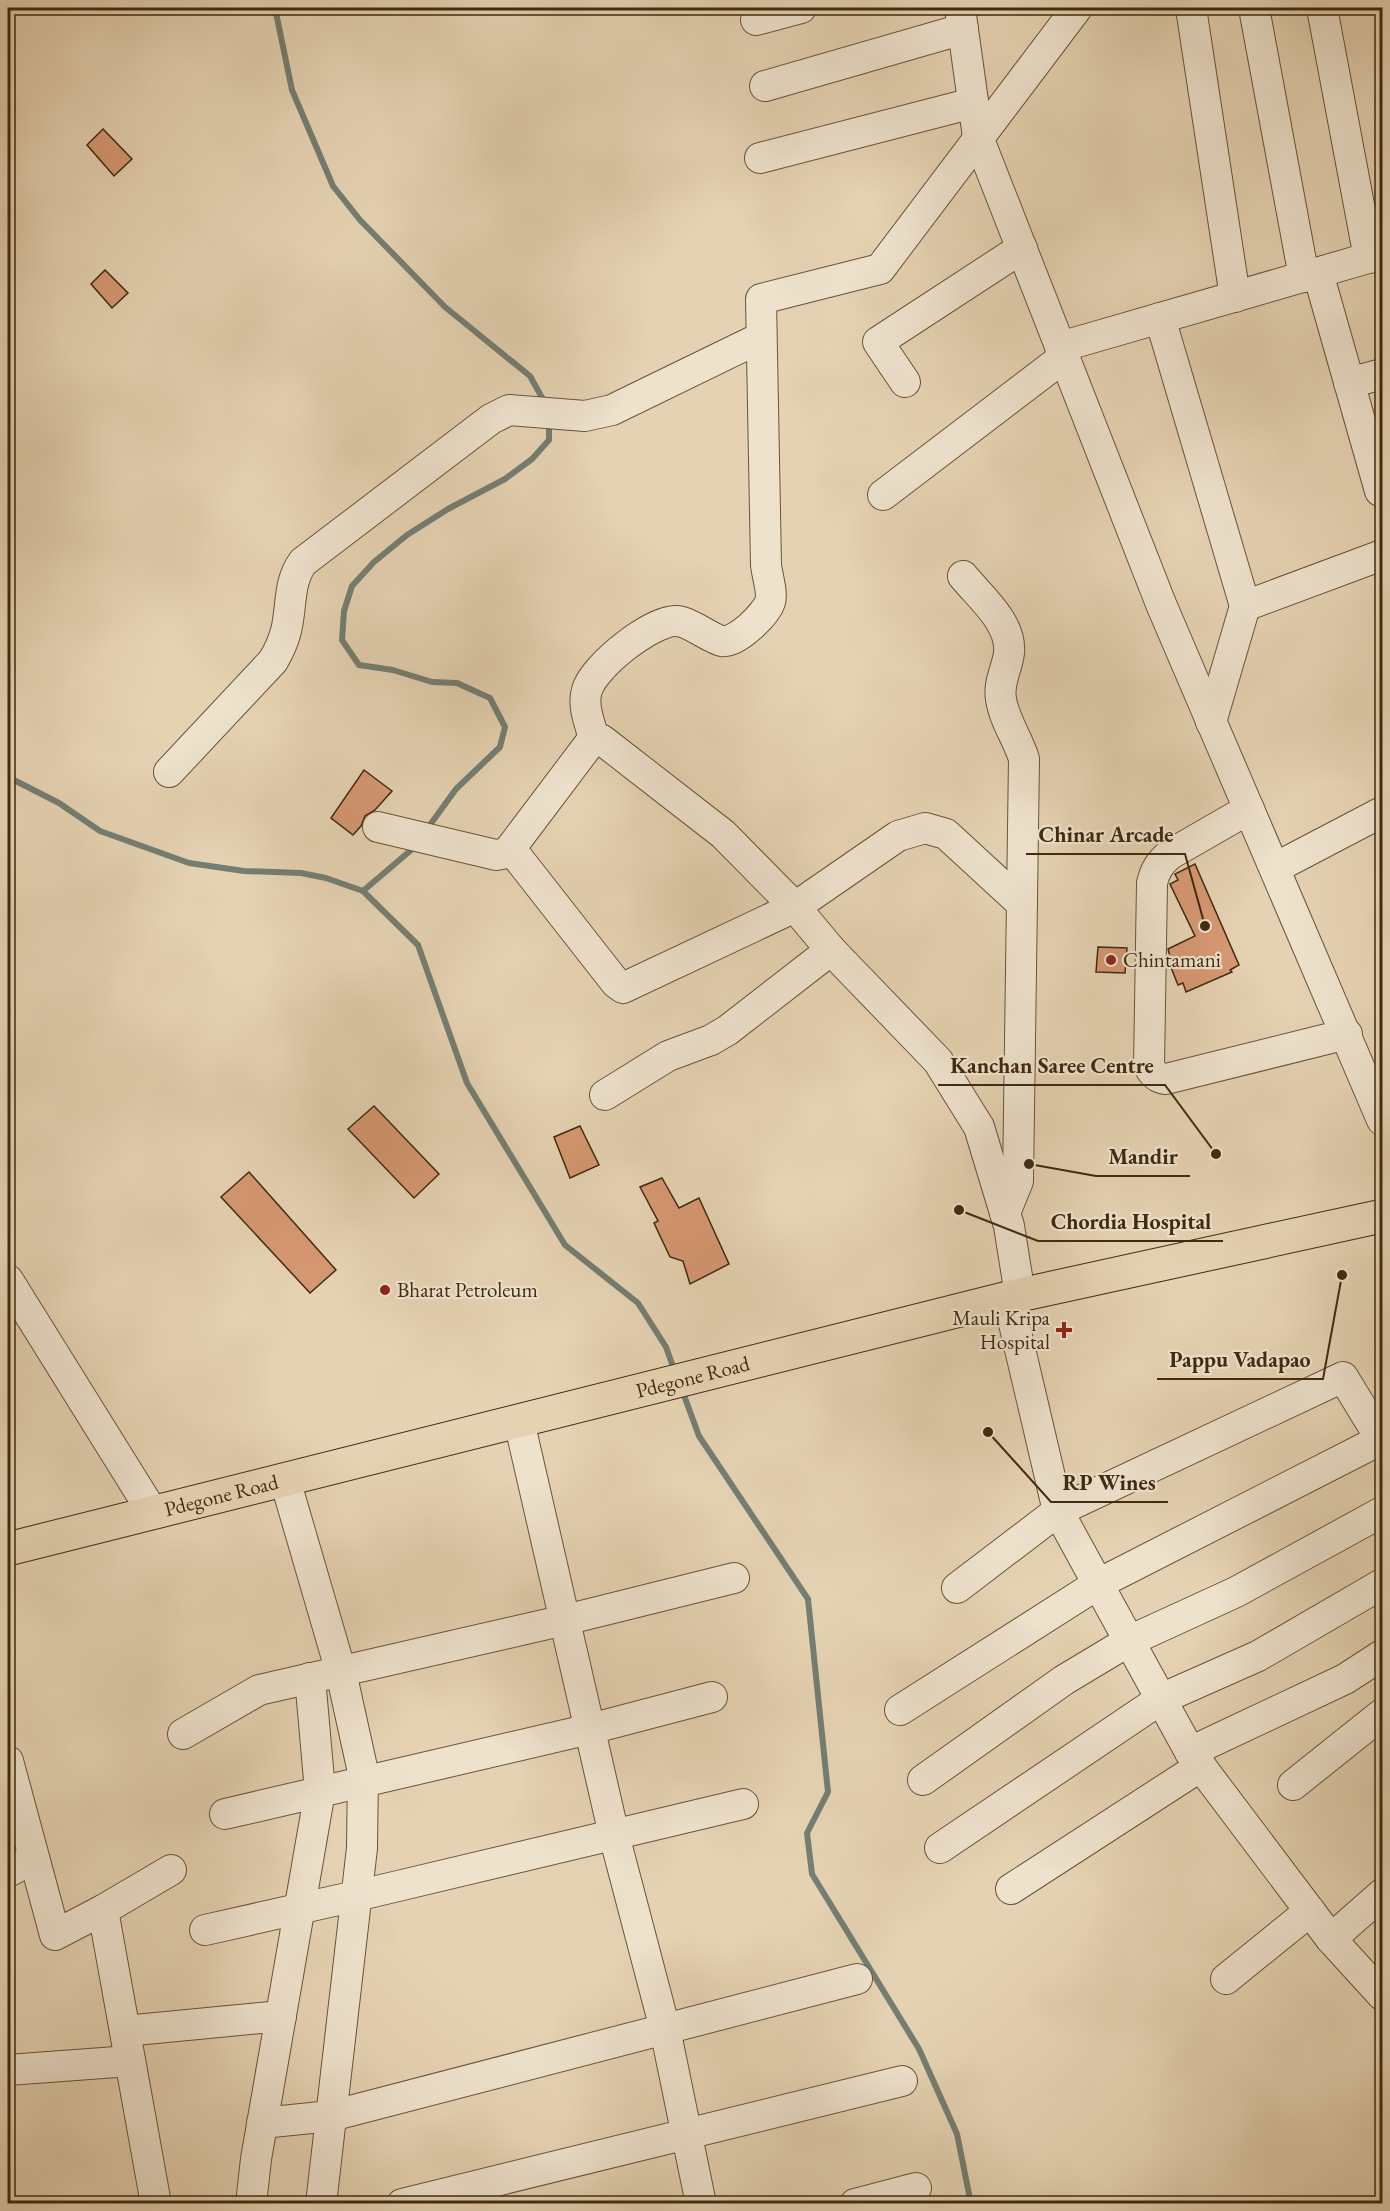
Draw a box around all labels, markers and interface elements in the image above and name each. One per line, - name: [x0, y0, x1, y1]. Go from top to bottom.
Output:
- callout: Chinar Arcade: [1026, 814, 1185, 854]
- text: Chinar Arcade: [1039, 820, 1173, 849]
- place label: Chintamani: [1123, 946, 1221, 973]
- marker: Chintamani: [1104, 953, 1118, 967]
- callout: Kanchan Saree Centre: [938, 1045, 1165, 1085]
- text: Kanchan Saree Centre: [950, 1051, 1154, 1080]
- callout: Mandir: [1096, 1136, 1190, 1176]
- text: Mandir: [1108, 1142, 1179, 1171]
- callout: Chordia Hospital: [1038, 1201, 1223, 1241]
- text: Chordia Hospital: [1051, 1207, 1211, 1236]
- place label: Bharat Petroleum: [397, 1276, 538, 1303]
- marker: Bharat Petroleum: [378, 1283, 392, 1297]
- place label: Mauli Kripa Hospital: [952, 1304, 1051, 1355]
- marker: Mauli Kripa Hospital: [1055, 1321, 1073, 1339]
- callout: Pappu Vadapao: [1157, 1339, 1323, 1379]
- text: Pappu Vadapao: [1169, 1345, 1311, 1374]
- street label: Pdegone Road: [633, 1349, 753, 1404]
- callout: RP Wines: [1051, 1462, 1168, 1502]
- street label: Pdegone Road: [162, 1468, 281, 1522]
- text: RP Wines: [1062, 1468, 1156, 1497]

